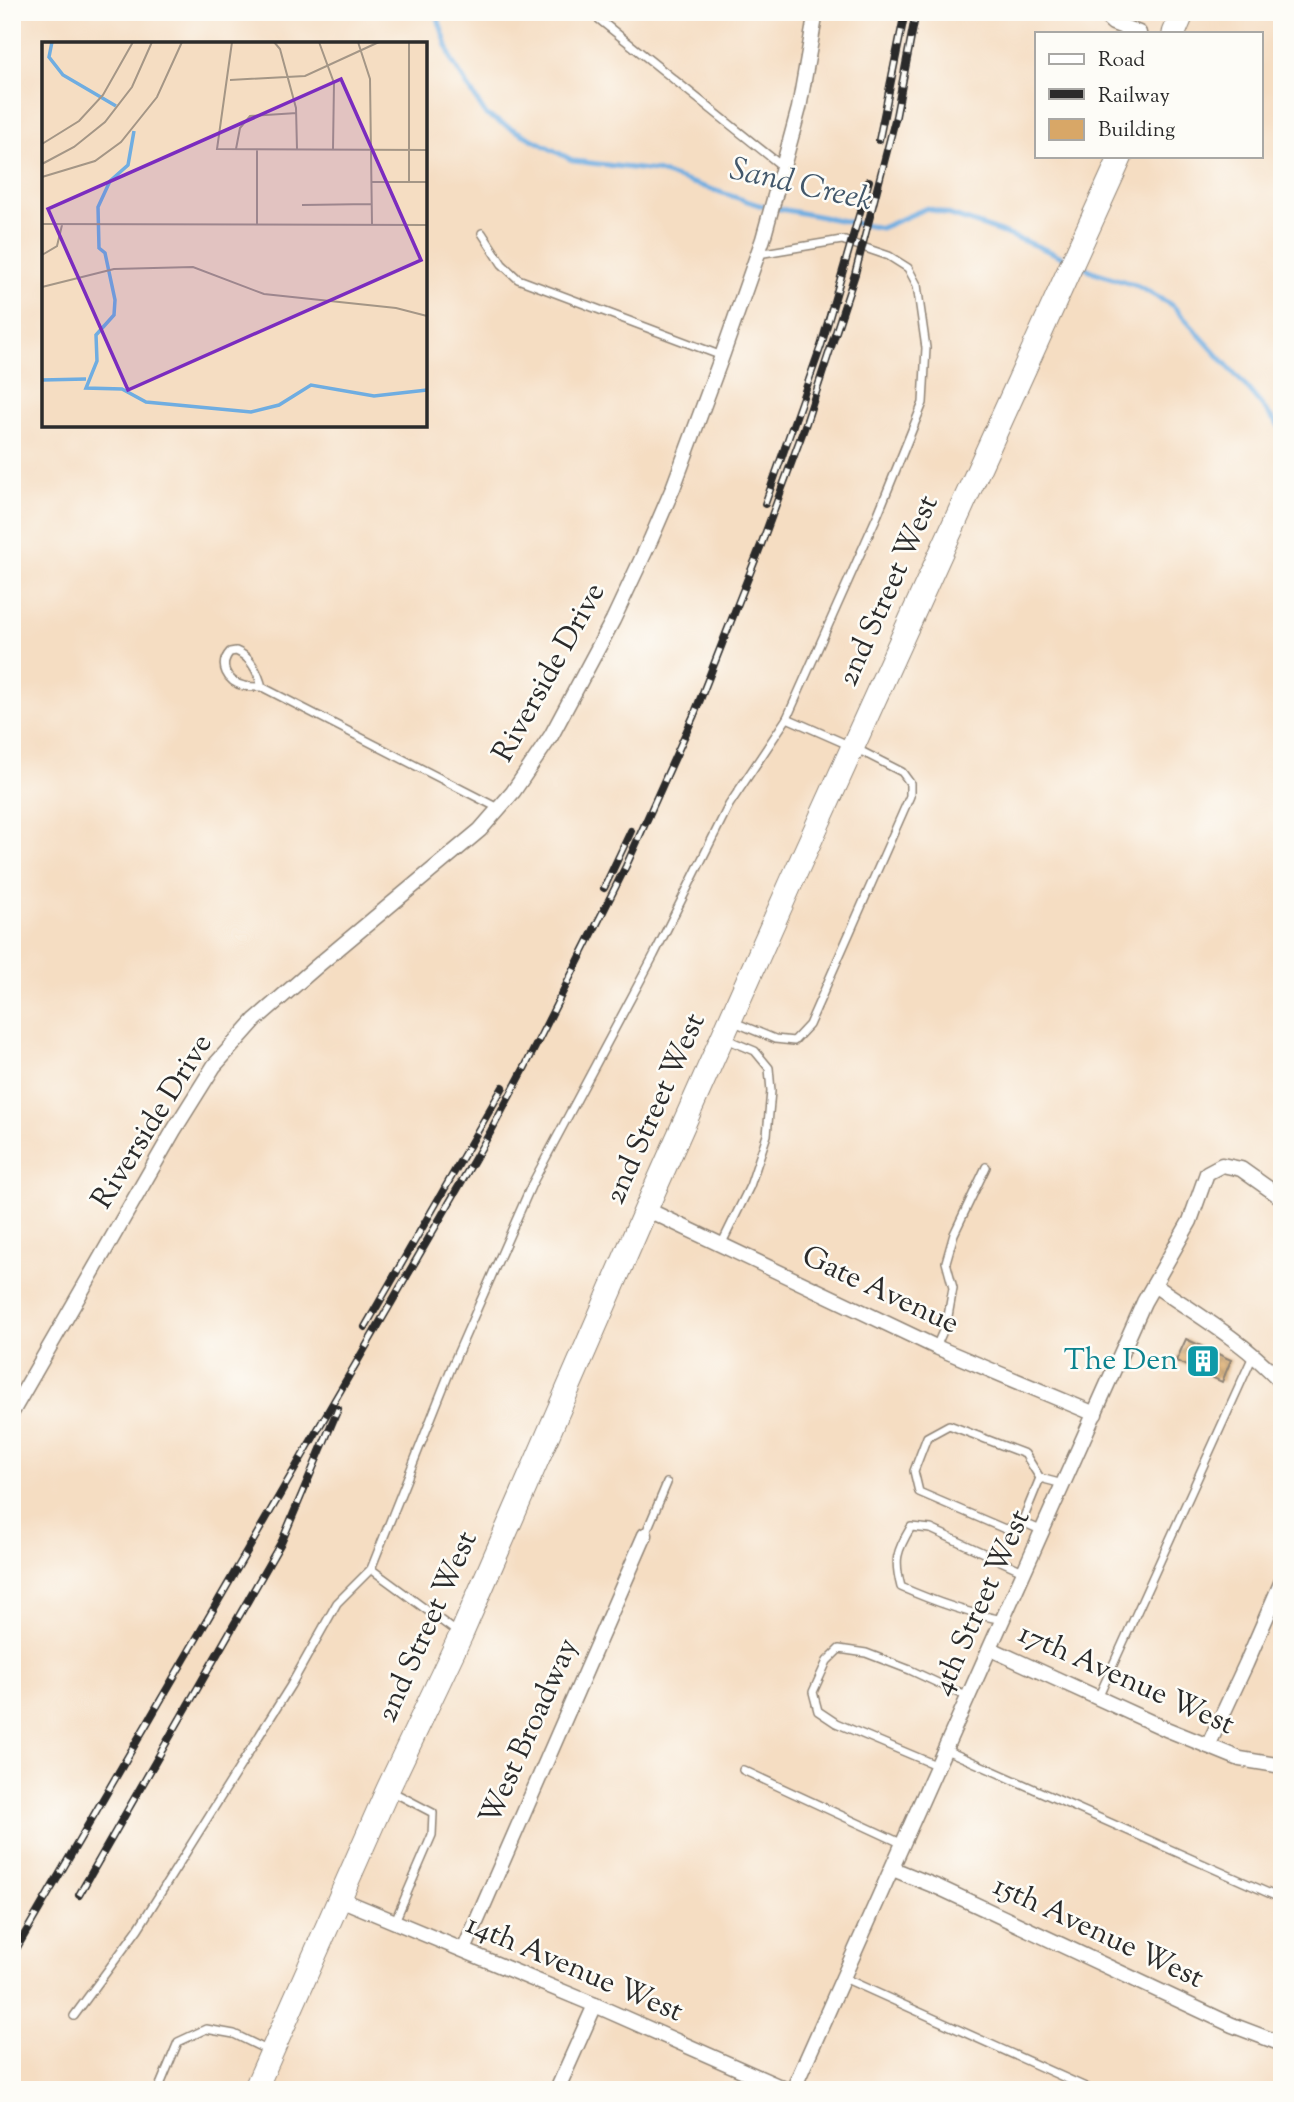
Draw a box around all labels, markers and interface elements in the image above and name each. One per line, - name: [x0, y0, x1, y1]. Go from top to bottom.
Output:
- legend: [1035, 32, 1262, 158]
- inset map: [42, 42, 427, 427]
- text: Road: [1098, 46, 1145, 76]
- text: Railway: [1098, 82, 1170, 112]
- text: Building: [1098, 116, 1175, 146]
- water label: Sand Creek: [725, 147, 877, 225]
- street label: 2nd Street West: [828, 489, 950, 693]
- street label: Riverside Drive: [483, 575, 617, 771]
- street label: 2nd Street West: [595, 1007, 717, 1211]
- street label: Riverside Drive: [82, 1026, 224, 1218]
- street label: Gate Avenue: [794, 1236, 966, 1346]
- place label: The Den: [1064, 1340, 1178, 1383]
- building icon: The Den: [1184, 1342, 1222, 1380]
- street label: 4th Street West: [922, 1503, 1042, 1703]
- street label: 2nd Street West: [367, 1525, 489, 1729]
- street label: 17th Avenue West: [1011, 1613, 1241, 1747]
- street label: West Broadway: [470, 1632, 590, 1832]
- street label: 15th Avenue West: [986, 1865, 1210, 2001]
- street label: 14th Avenue West: [459, 1904, 689, 2034]

